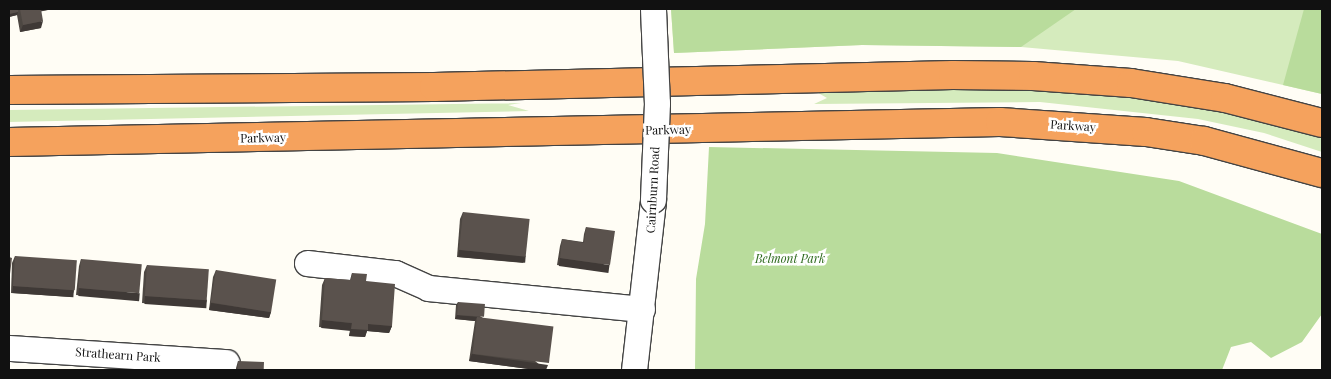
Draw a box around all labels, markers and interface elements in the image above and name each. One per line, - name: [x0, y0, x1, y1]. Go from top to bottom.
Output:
- street label: Parkway: [1050, 117, 1096, 135]
- street label: Parkway: [645, 122, 691, 138]
- street label: Parkway: [240, 130, 286, 146]
- street label: Cairnburn Road: [644, 146, 662, 234]
- park label: Belmont Park: [755, 252, 825, 266]
- street label: Strathearn Park: [75, 345, 161, 365]

